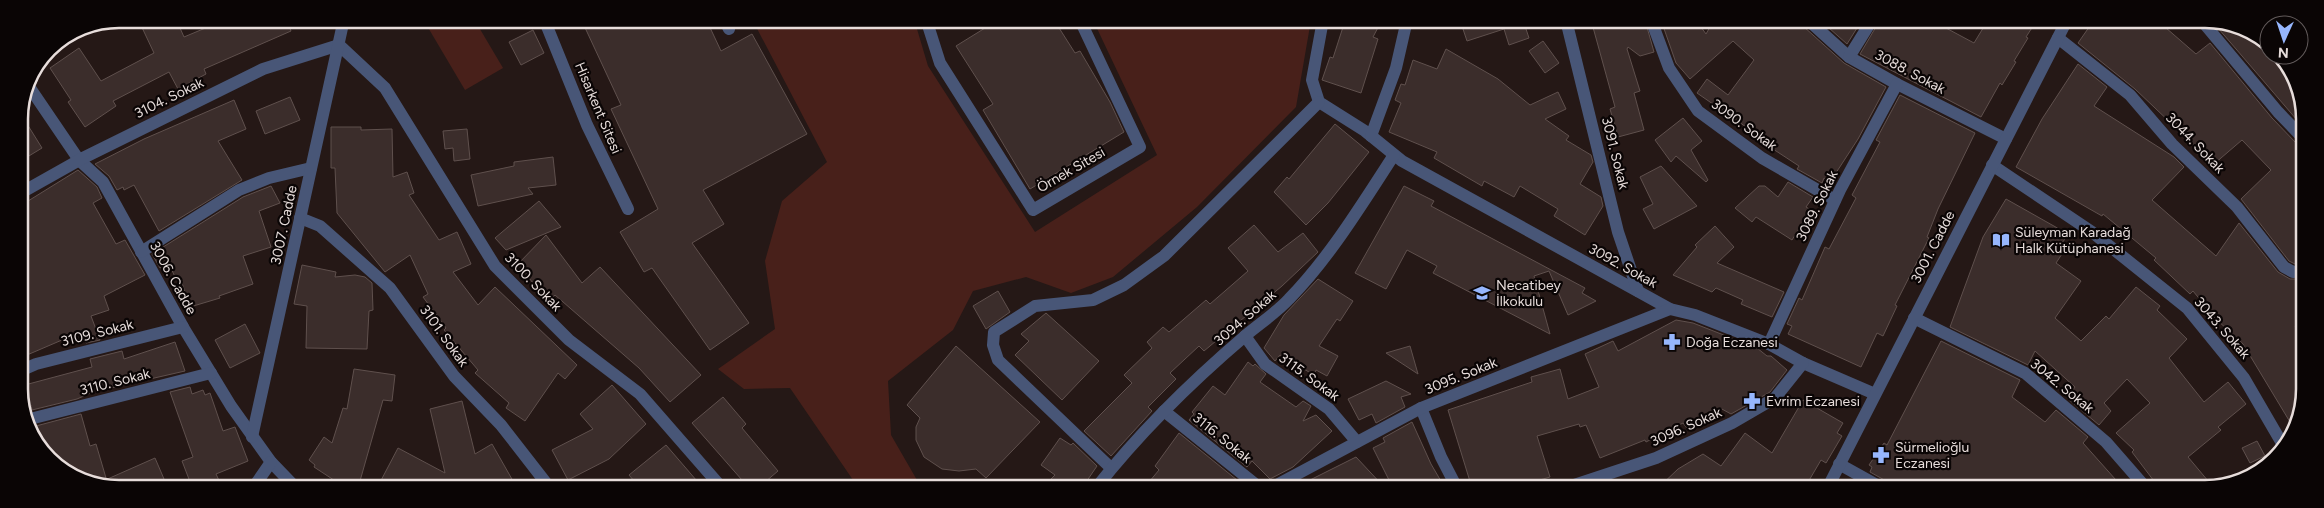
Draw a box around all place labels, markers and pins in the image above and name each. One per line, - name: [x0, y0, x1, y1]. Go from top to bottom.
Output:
- place label: Süleyman Karadağ Halk Kütüphanesi: [2015, 224, 2131, 257]
- library icon: Süleyman Karadağ Halk Kütüphanesi: [1991, 230, 2011, 250]
- place label: Necatibey İlkokulu: [1496, 277, 1561, 310]
- school or university icon: Necatibey İlkokulu: [1472, 283, 1492, 303]
- pharmacy icon: Doğa Eczanesi: [1662, 332, 1682, 352]
- place label: Doğa Eczanesi: [1686, 334, 1778, 351]
- pharmacy icon: Evrim Eczanesi: [1742, 391, 1762, 411]
- place label: Evrim Eczanesi: [1766, 393, 1860, 410]
- place label: Sürmelioğlu Eczanesi: [1895, 439, 1969, 472]
- pharmacy icon: Sürmelioğlu Eczanesi: [1871, 445, 1891, 465]

